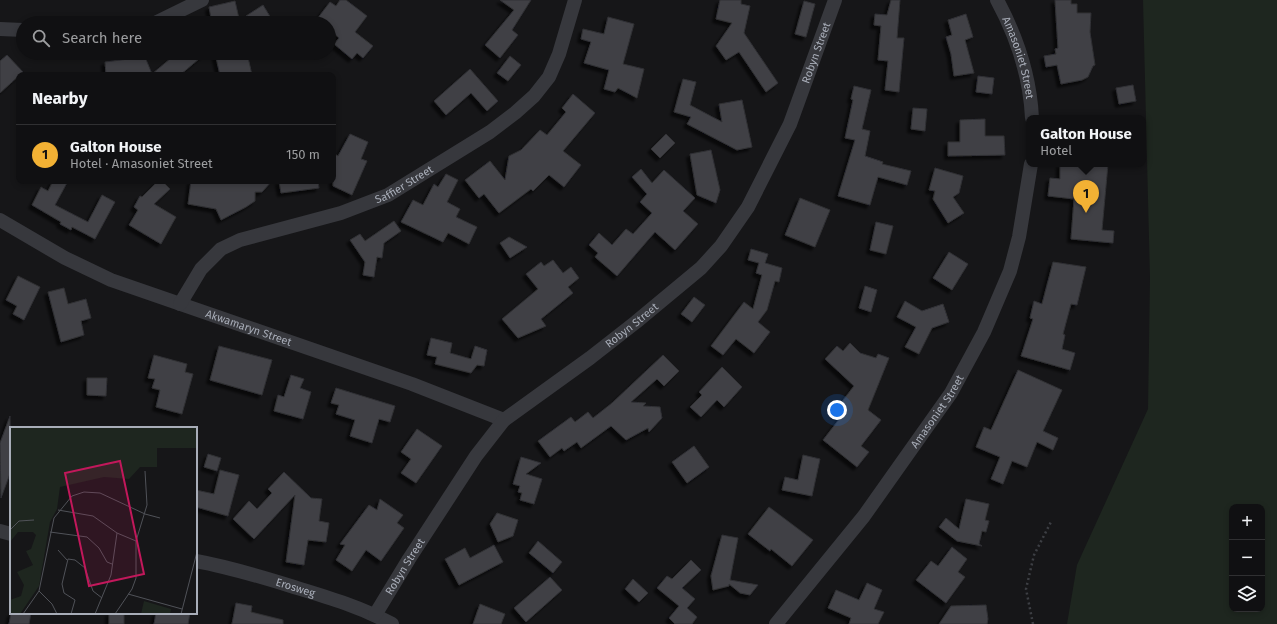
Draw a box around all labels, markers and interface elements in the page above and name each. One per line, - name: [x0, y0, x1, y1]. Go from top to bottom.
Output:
- street label: Amasoniet Street: [999, 15, 1036, 100]
- search box: [16, 16, 336, 60]
- street label: Robyn Street: [799, 20, 833, 85]
- icon: search: [30, 27, 52, 49]
- text: Search here: [62, 29, 142, 47]
- text: Nearby: [32, 88, 87, 109]
- popup: [1026, 115, 1146, 167]
- text: Galton House: [1040, 125, 1132, 143]
- text: Galton House: [70, 138, 162, 156]
- text: Hotel: [1040, 143, 1072, 158]
- text: 1: [42, 147, 48, 162]
- text: 150 m: [286, 147, 320, 162]
- text: Hotel · Amasoniet Street: [70, 156, 213, 171]
- street label: Saffier Street: [373, 163, 436, 206]
- pin: 1: [1073, 180, 1099, 213]
- street label: Robyn Street: [603, 300, 661, 351]
- street label: Akwamaryn Street: [204, 307, 293, 349]
- street label: Amasoniet Street: [908, 373, 967, 451]
- your location: [827, 400, 847, 420]
- inset map: [10, 427, 197, 614]
- map controls: [1229, 504, 1265, 612]
- button: +: [1229, 504, 1265, 540]
- street label: Robyn Street: [383, 536, 428, 597]
- button: −: [1229, 540, 1265, 576]
- street label: Erosweg: [274, 576, 317, 600]
- button: layers: [1229, 576, 1265, 612]

